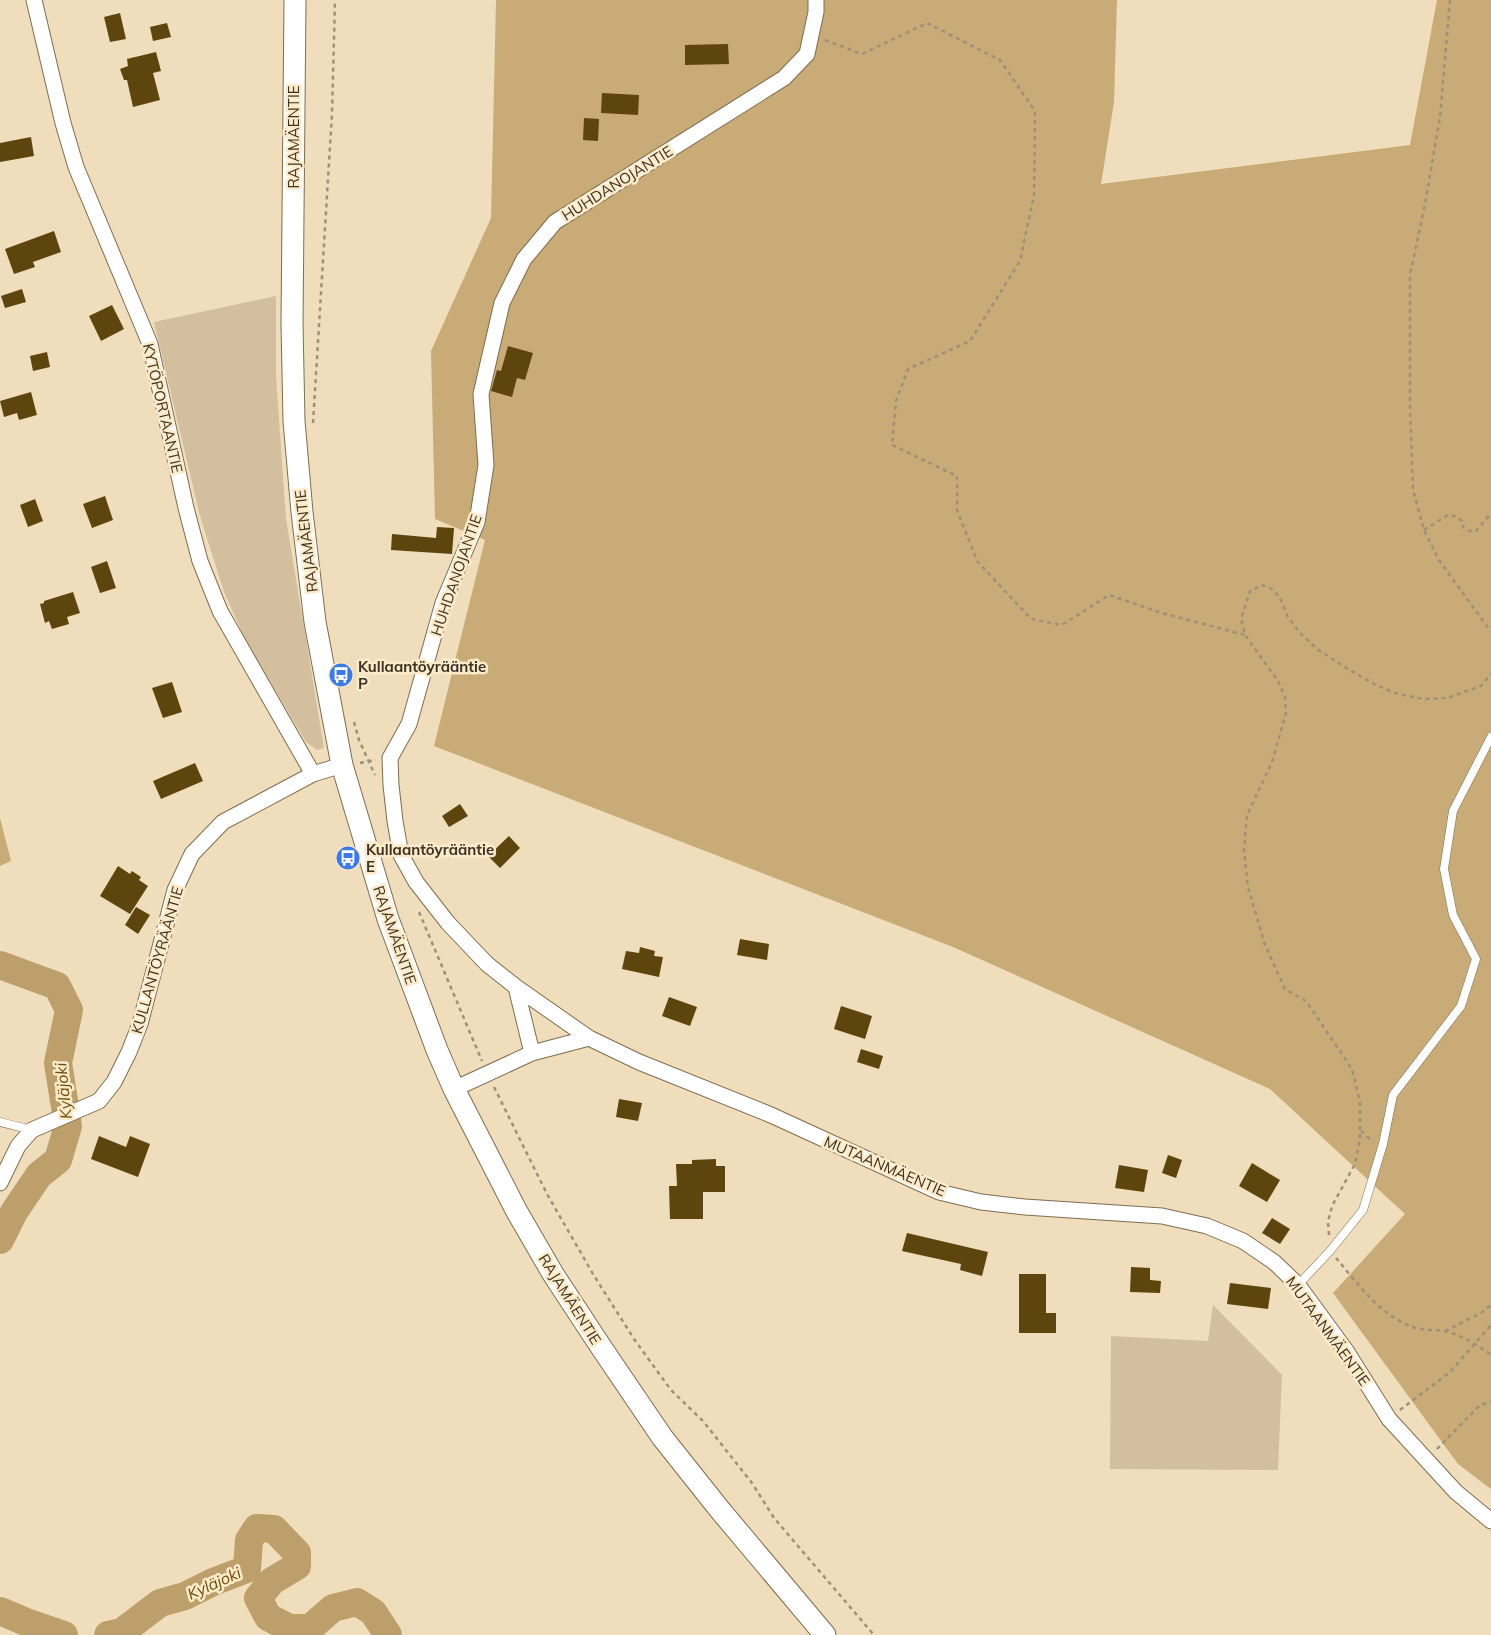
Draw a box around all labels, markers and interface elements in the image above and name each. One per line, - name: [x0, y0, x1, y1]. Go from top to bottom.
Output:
- street label: RAJAMÄENTIE: [284, 85, 303, 189]
- street label: HUHDANOJANTIE: [558, 141, 676, 225]
- street label: KYTÖPORTAANTIE: [139, 341, 187, 475]
- street label: RAJAMÄENTIE: [290, 488, 322, 593]
- street label: HUHDANOJANTIE: [426, 512, 486, 638]
- place label: Kullaantöyrääntie P: [358, 657, 486, 693]
- bus stop icon: Kullaantöyrääntie P: [328, 662, 354, 688]
- place label: Kullaantöyrääntie E: [366, 840, 494, 876]
- bus stop icon: Kullaantöyrääntie E: [335, 845, 361, 871]
- street label: RAJAMÄENTIE: [369, 883, 421, 987]
- street label: KULLANTÖYRÄÄNTIE: [127, 884, 187, 1036]
- water label: Kyläjoki: [50, 1062, 76, 1120]
- street label: MUTAANMÄENTIE: [821, 1132, 949, 1200]
- street label: RAJAMÄENTIE: [535, 1250, 605, 1348]
- street label: MUTAANMÄENTIE: [1282, 1273, 1374, 1390]
- water label: Kyläjoki: [184, 1562, 244, 1604]

